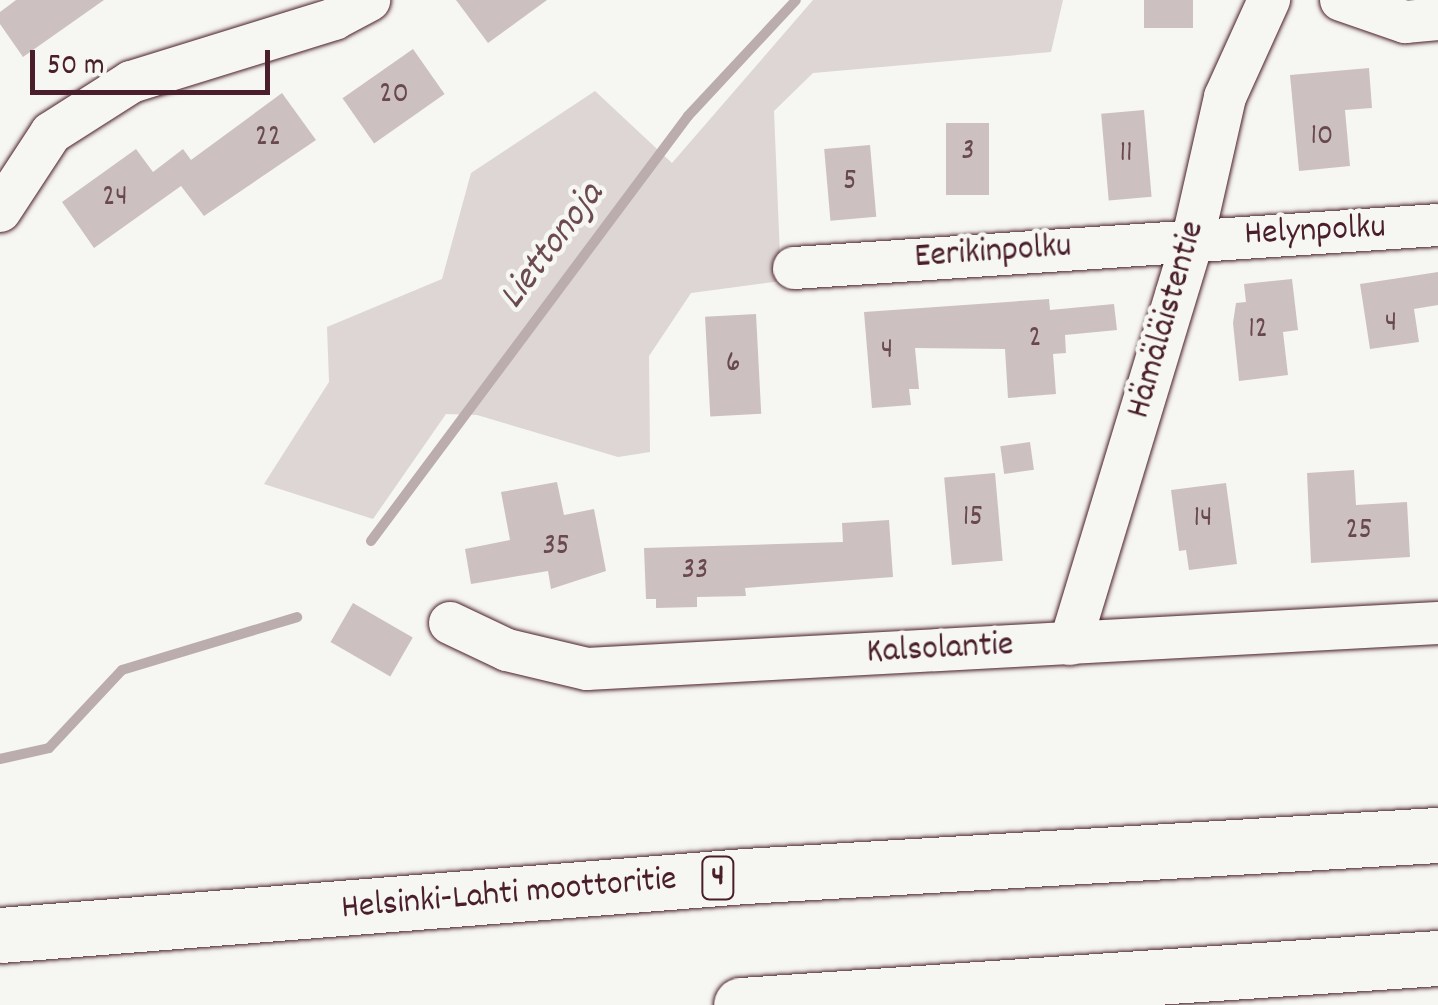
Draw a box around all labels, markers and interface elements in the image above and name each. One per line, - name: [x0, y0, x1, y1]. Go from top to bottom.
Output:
- scale bar: [35, 30, 275, 92]
- text: 50 m: [47, 46, 105, 89]
- house number: 20: [379, 78, 409, 114]
- house number: 10: [1311, 120, 1333, 156]
- house number: 22: [255, 121, 281, 157]
- house number: 3: [961, 135, 975, 171]
- house number: 11: [1119, 137, 1133, 173]
- house number: 5: [843, 165, 857, 201]
- water label: Liettonoja: [491, 175, 615, 319]
- house number: 24: [102, 181, 128, 217]
- street label: Helynpolku: [1243, 207, 1387, 257]
- street label: Hämäläistentie: [1119, 217, 1215, 423]
- street label: Eerikinpolku: [913, 227, 1073, 279]
- house number: 4: [1385, 307, 1397, 343]
- house number: 12: [1248, 313, 1268, 349]
- house number: 2: [1028, 322, 1042, 358]
- house number: 4: [881, 334, 893, 370]
- house number: 6: [726, 347, 740, 383]
- house number: 15: [963, 501, 983, 537]
- house number: 14: [1193, 502, 1213, 538]
- house number: 25: [1346, 514, 1372, 550]
- house number: 35: [542, 530, 570, 566]
- house number: 33: [682, 554, 708, 590]
- street label: Kalsolantie: [866, 625, 1014, 675]
- road number: 4: [700, 851, 736, 905]
- street label: Helsinki-Lahti moottoritie: [340, 859, 678, 931]

